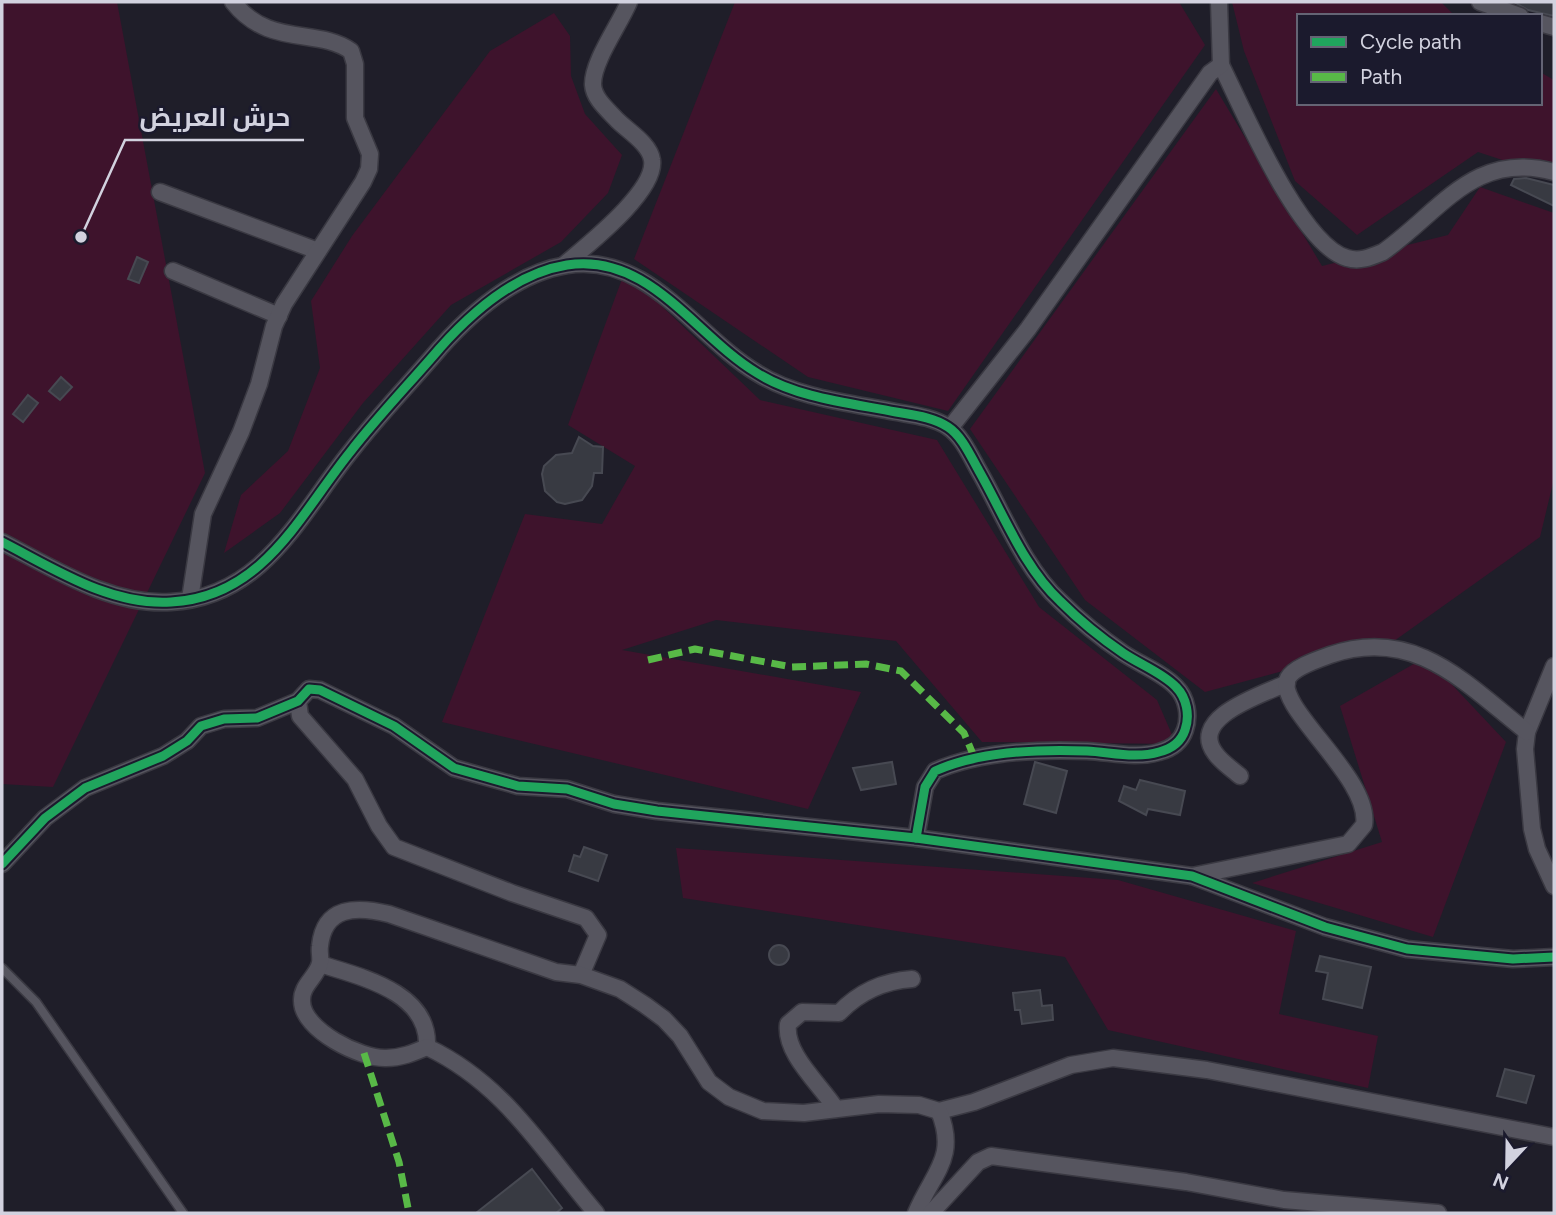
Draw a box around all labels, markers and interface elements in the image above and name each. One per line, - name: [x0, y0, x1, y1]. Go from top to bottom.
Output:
- legend: [1297, 14, 1542, 105]
- text: Cycle path: [1360, 29, 1461, 54]
- text: Path: [1360, 64, 1402, 89]
- callout: حرش العريض: [125, 93, 304, 140]
- text: حرش العريض: [140, 101, 290, 133]
- north arrow: [1472, 1131, 1542, 1201]
- text: N: [1490, 1168, 1512, 1195]

